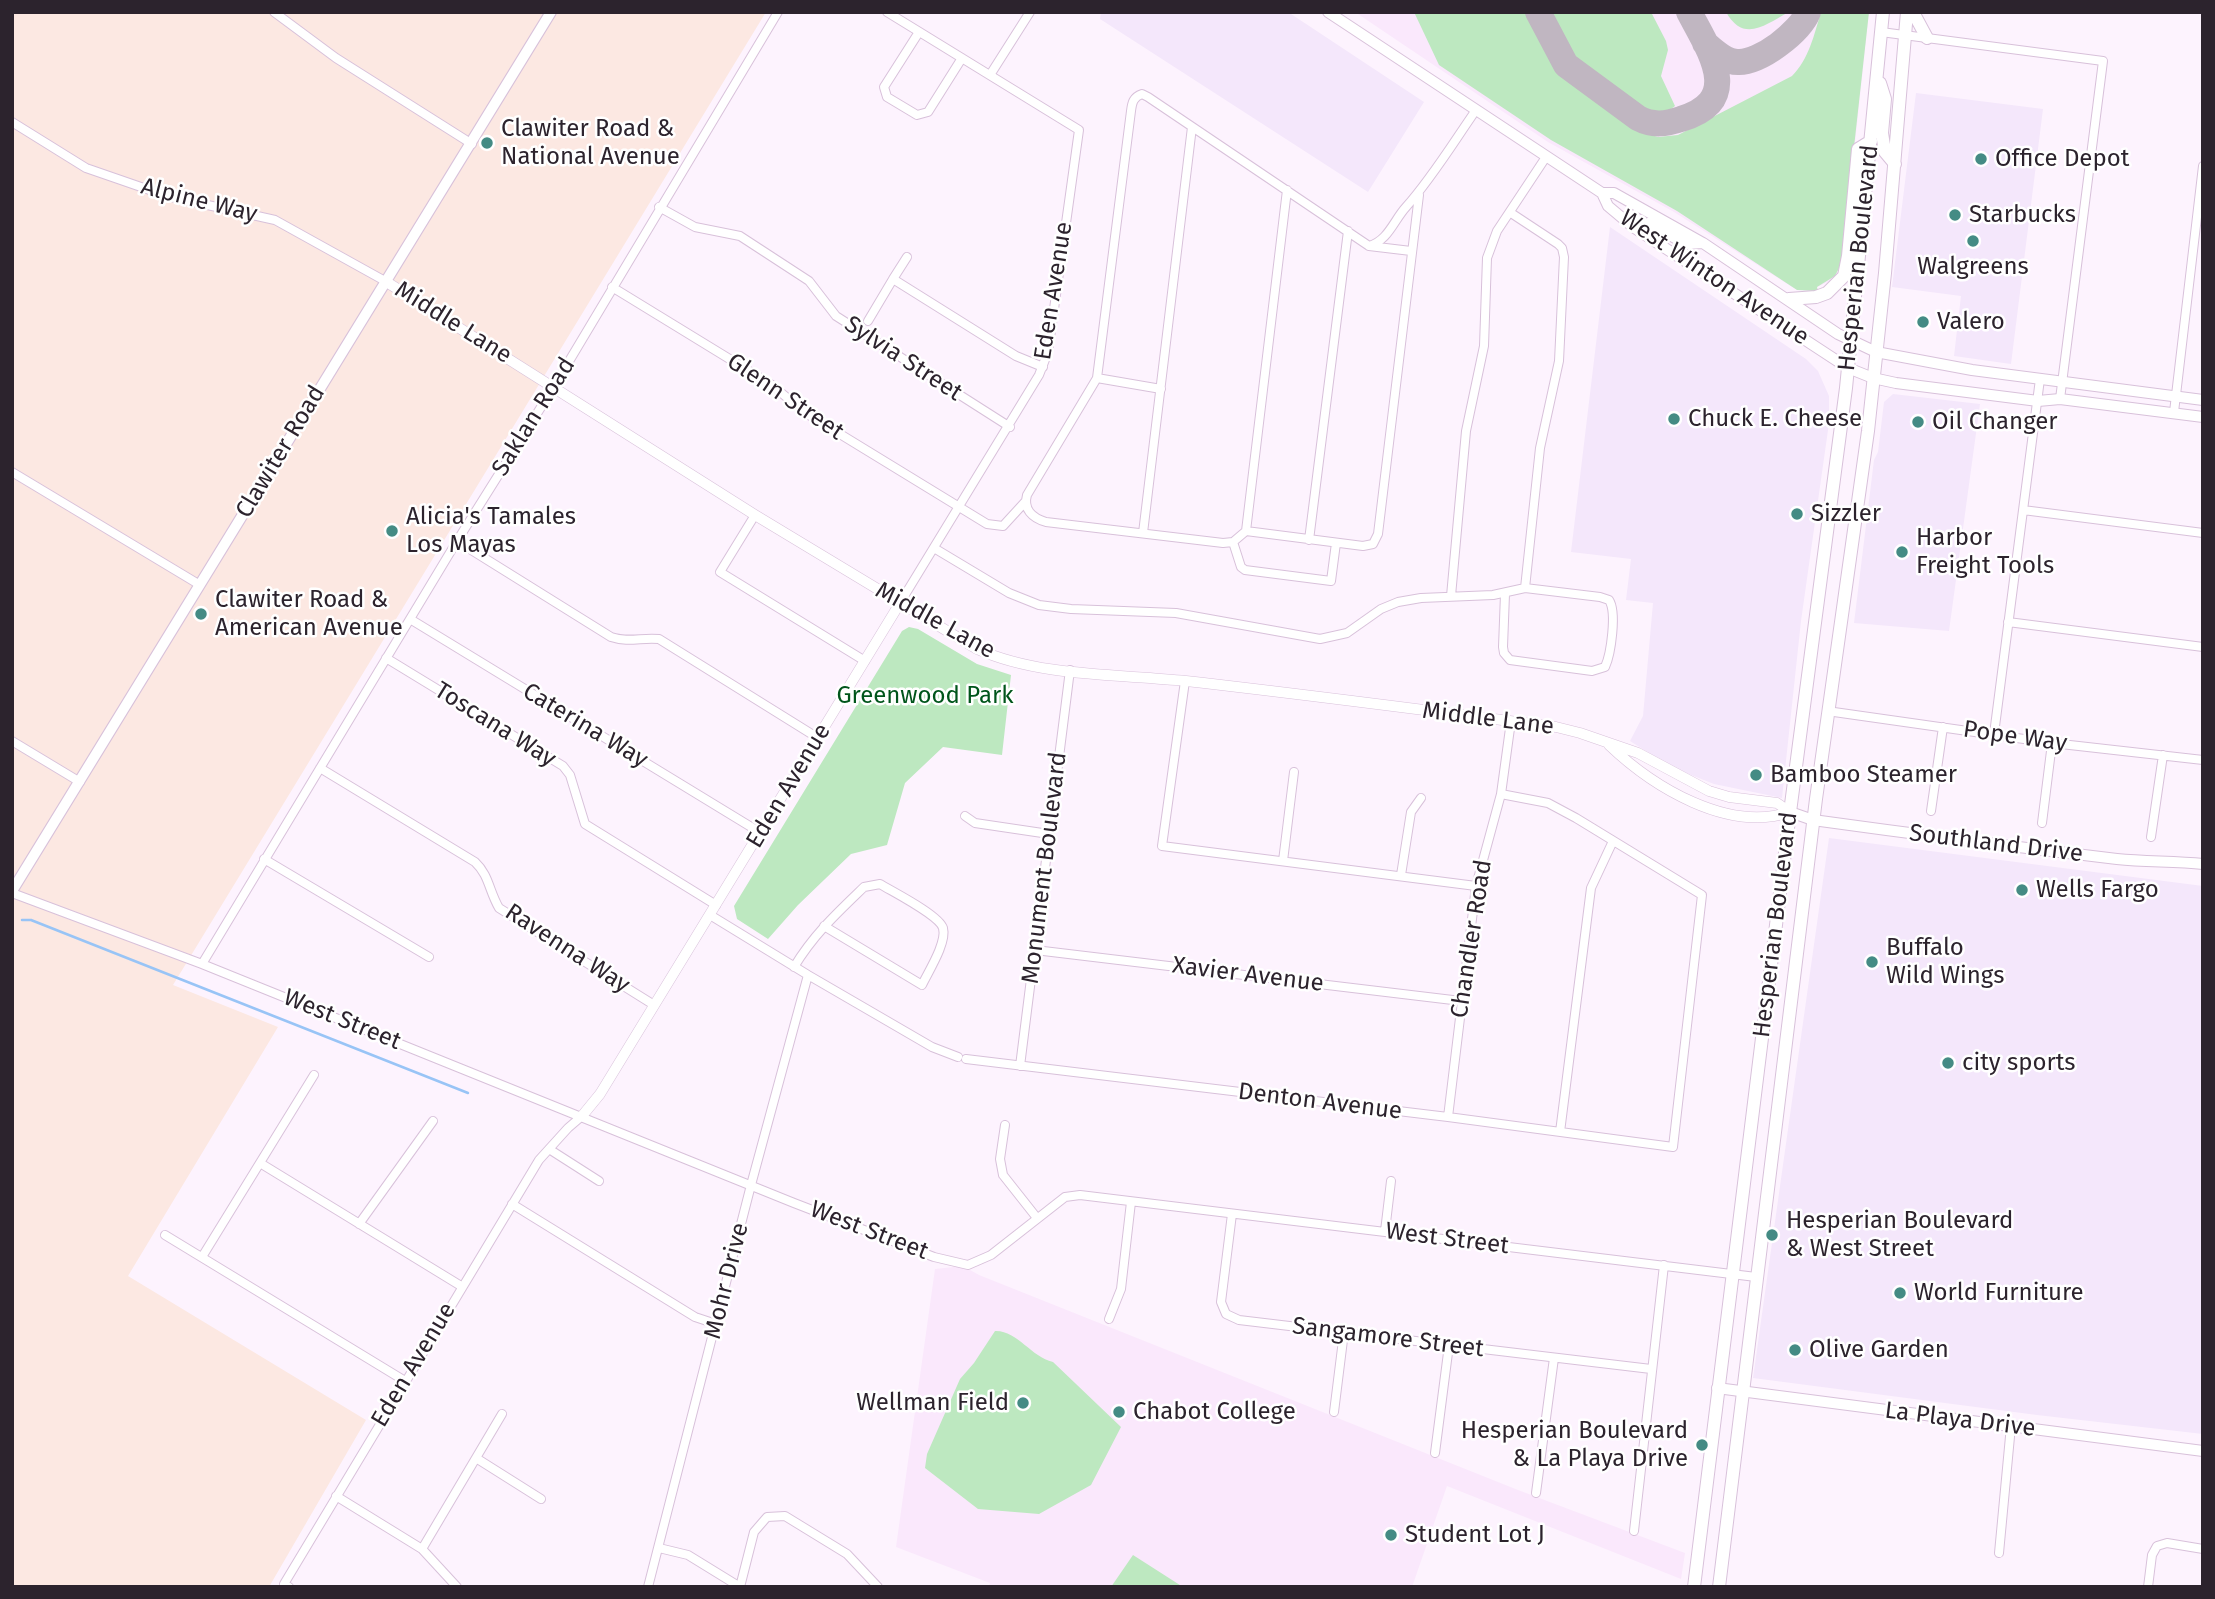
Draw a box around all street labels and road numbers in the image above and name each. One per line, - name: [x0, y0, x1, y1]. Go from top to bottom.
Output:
- street label: Hesperian Boulevard: [1833, 143, 1885, 373]
- street label: Alpine Way: [138, 173, 260, 229]
- street label: West Winton Avenue: [1614, 204, 1814, 352]
- street label: Eden Avenue: [1029, 220, 1079, 362]
- street label: Middle Lane: [389, 276, 517, 370]
- street label: Sylvia Street: [839, 310, 967, 408]
- street label: Glenn Street: [721, 347, 849, 447]
- street label: Saklan Road: [486, 352, 582, 482]
- street label: Clawiter Road: [230, 381, 332, 523]
- street label: Middle Lane: [870, 576, 1000, 666]
- street label: Toscana Way: [429, 676, 561, 774]
- street label: Caterina Way: [517, 677, 653, 775]
- street label: Middle Lane: [1421, 697, 1555, 741]
- street label: Pope Way: [1961, 715, 2069, 759]
- street label: Eden Avenue: [741, 719, 837, 853]
- street label: Monument Boulevard: [1016, 750, 1074, 986]
- street label: Hesperian Boulevard: [1748, 810, 1804, 1040]
- street label: Southland Drive: [1907, 819, 2085, 869]
- street label: Chandler Road: [1445, 858, 1499, 1020]
- street label: Ravenna Way: [499, 898, 635, 1000]
- street label: Xavier Avenue: [1171, 951, 1325, 999]
- street label: West Street: [279, 983, 405, 1057]
- street label: Denton Avenue: [1236, 1078, 1404, 1126]
- street label: West Street: [806, 1195, 932, 1267]
- street label: West Street: [1384, 1217, 1510, 1261]
- street label: Mohr Drive: [699, 1220, 755, 1342]
- street label: Eden Avenue: [366, 1298, 462, 1432]
- street label: Sangamore Street: [1290, 1312, 1486, 1364]
- street label: La Playa Drive: [1883, 1396, 2037, 1444]

